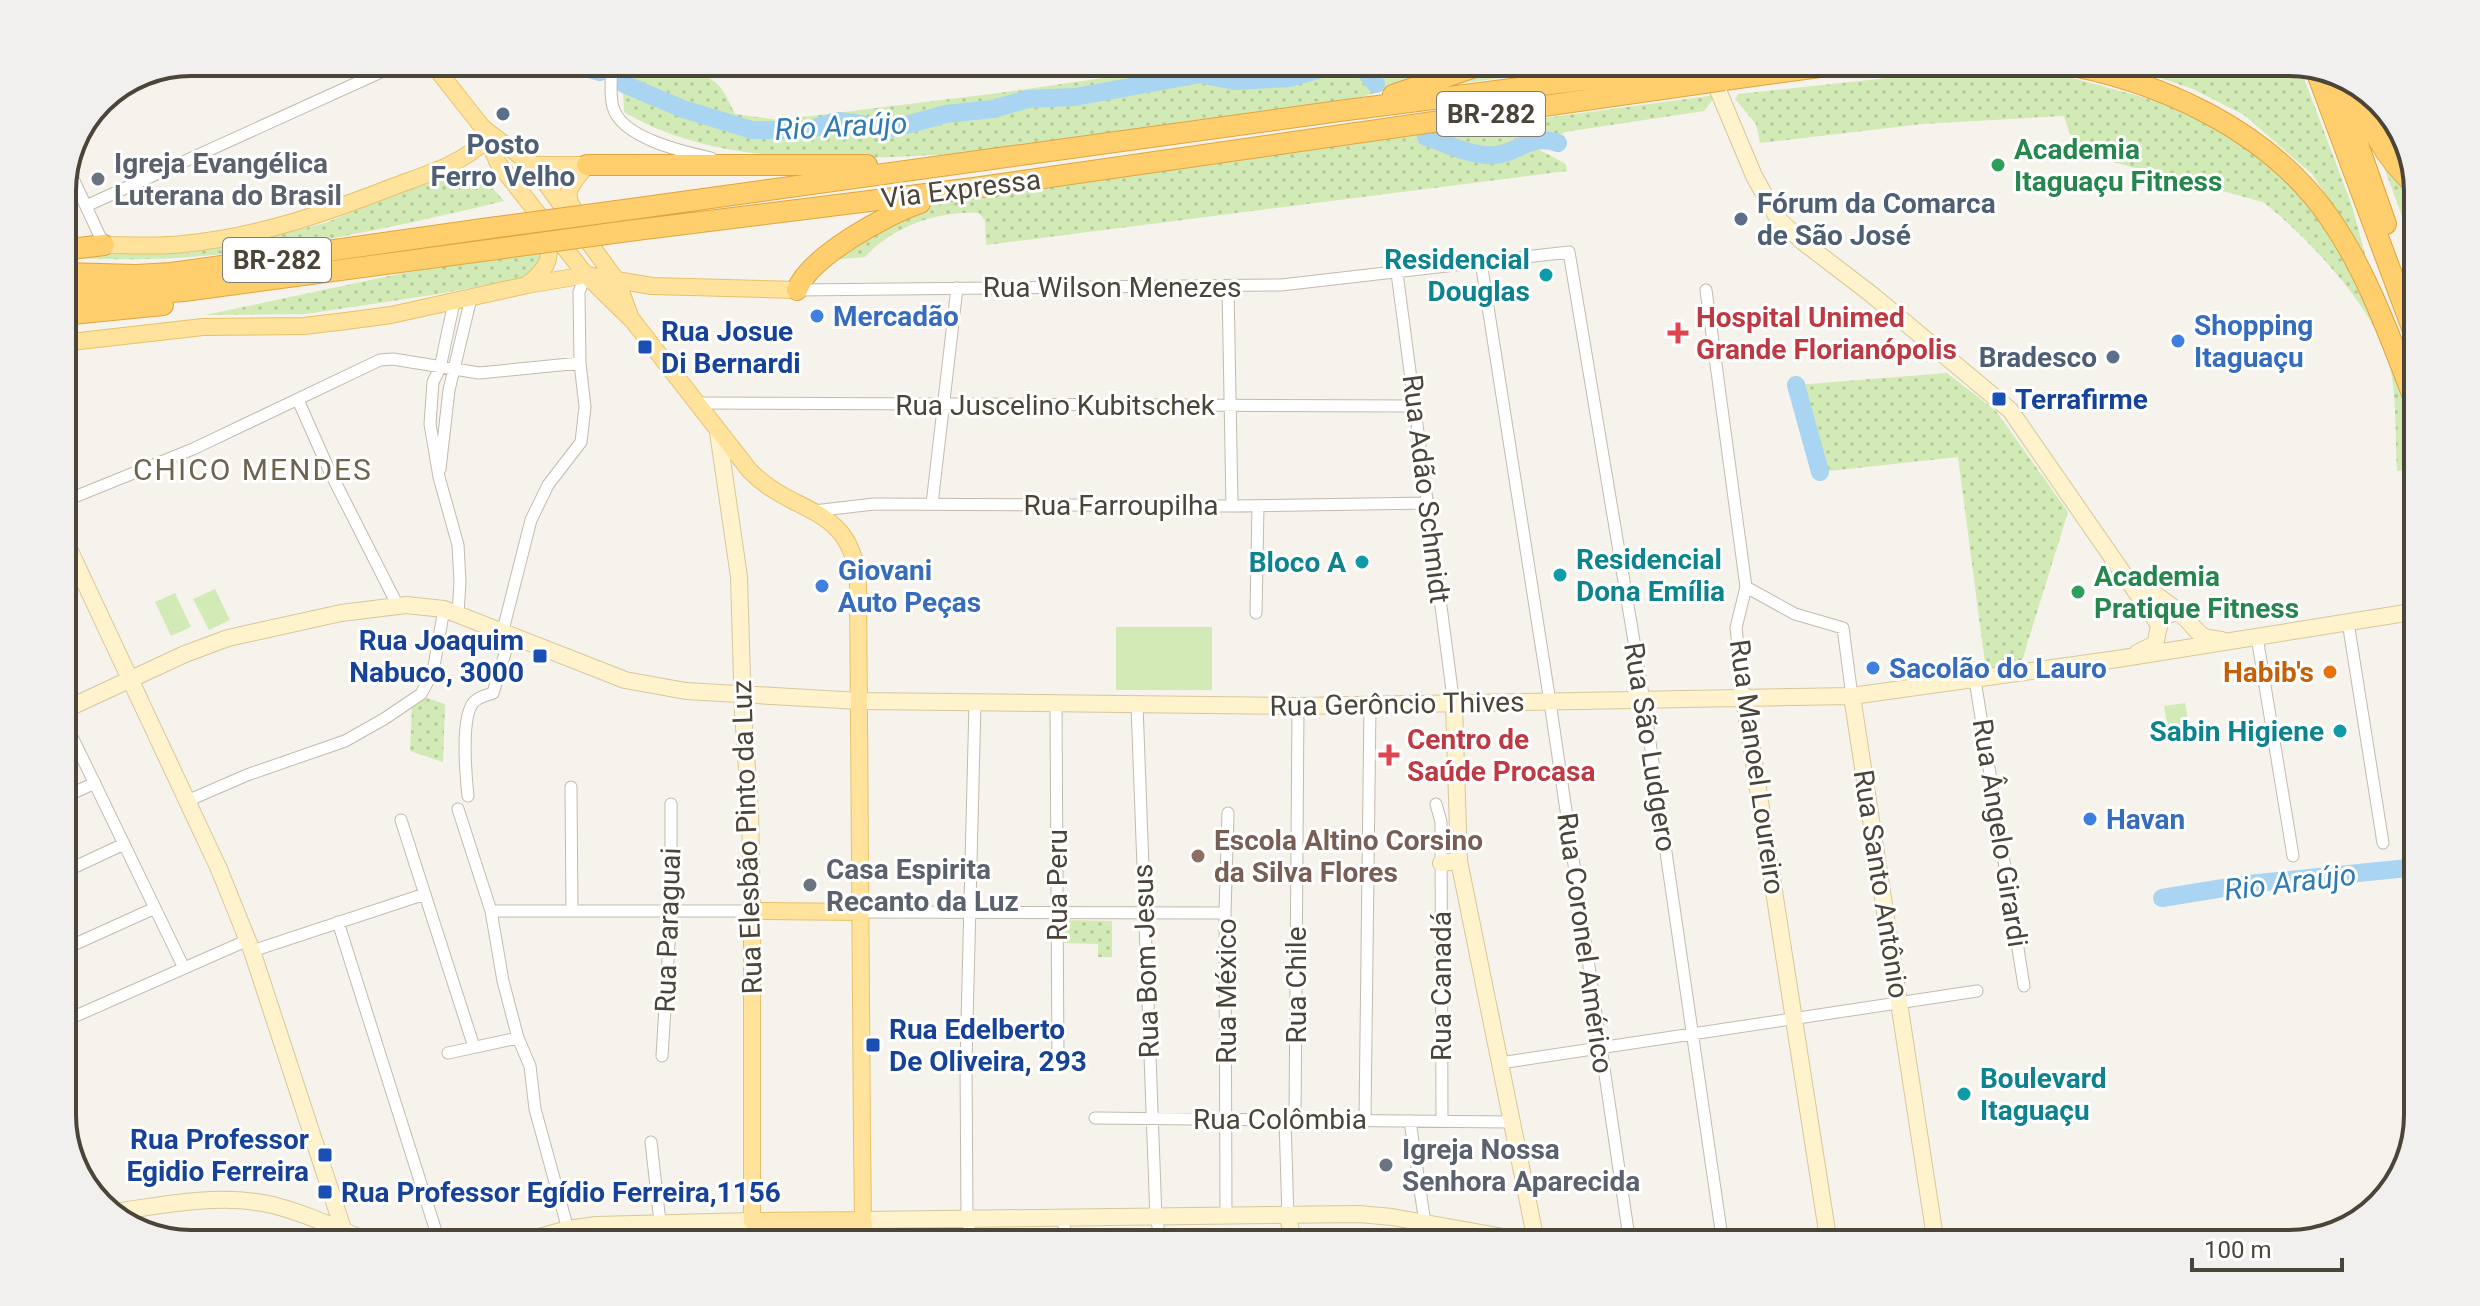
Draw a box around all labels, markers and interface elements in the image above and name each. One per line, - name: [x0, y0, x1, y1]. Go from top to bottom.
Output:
- road number: BR-282: [1437, 92, 1545, 136]
- marker: Posto Ferro Velho: [494, 105, 512, 123]
- water label: Rio Araújo: [774, 105, 908, 147]
- place label: Posto Ferro Velho: [431, 128, 575, 193]
- place label: Academia Itaguaçu Fitness: [2014, 133, 2222, 198]
- place label: Igreja Evangélica Luterana do Brasil: [114, 147, 342, 212]
- marker: Academia Itaguaçu Fitness: [1989, 156, 2007, 174]
- street label: Via Expressa: [879, 163, 1043, 215]
- marker: Igreja Evangélica Luterana do Brasil: [89, 170, 107, 188]
- place label: Fórum da Comarca de São José: [1757, 187, 1996, 252]
- marker: Fórum da Comarca de São José: [1732, 210, 1750, 228]
- road number: BR-282: [223, 238, 331, 282]
- place label: Residencial Douglas: [1384, 243, 1530, 308]
- marker: Residencial Douglas: [1537, 266, 1555, 284]
- street label: Rua Wilson Menezes: [983, 271, 1241, 304]
- place label: Mercadão: [833, 300, 959, 333]
- place label: Hospital Unimed Grande Florianópolis: [1696, 301, 1957, 366]
- marker: Mercadão: [808, 307, 826, 325]
- place label: Shopping Itaguaçu: [2194, 309, 2313, 374]
- place label: Rua Josue Di Bernardi: [661, 315, 801, 380]
- marker: Hospital Unimed Grande Florianópolis: [1667, 322, 1689, 344]
- marker: Shopping Itaguaçu: [2169, 332, 2187, 350]
- marker: Rua Josue Di Bernardi: [636, 338, 654, 356]
- place label: Bradesco: [1979, 341, 2097, 374]
- marker: Bradesco: [2104, 348, 2122, 366]
- street label: Rua Adão Schmidt: [1396, 373, 1456, 605]
- place label: Terrafirme: [2015, 383, 2148, 416]
- street label: Rua Juscelino Kubitschek: [895, 389, 1216, 422]
- marker: Terrafirme: [1990, 390, 2008, 408]
- district label: CHICO MENDES: [133, 452, 373, 487]
- street label: Rua Farroupilha: [1023, 489, 1219, 522]
- place label: Residencial Dona Emília: [1576, 543, 1725, 608]
- place label: Bloco A: [1249, 546, 1346, 579]
- marker: Bloco A: [1353, 553, 1371, 571]
- place label: Giovani Auto Peças: [838, 554, 981, 619]
- place label: Academia Pratique Fitness: [2094, 560, 2299, 625]
- marker: Residencial Dona Emília: [1551, 566, 1569, 584]
- marker: Giovani Auto Peças: [813, 577, 831, 595]
- marker: Academia Pratique Fitness: [2069, 583, 2087, 601]
- place label: Rua Joaquim Nabuco, 3000: [349, 624, 524, 689]
- street label: Rua Manoel Loureiro: [1723, 637, 1791, 897]
- street label: Rua São Ludgero: [1617, 640, 1683, 854]
- marker: Rua Joaquim Nabuco, 3000: [531, 647, 549, 665]
- place label: Sacolão do Lauro: [1889, 652, 2107, 685]
- place label: Habib's: [2223, 656, 2314, 689]
- marker: Sacolão do Lauro: [1864, 659, 1882, 677]
- marker: Habib's: [2321, 663, 2339, 681]
- street label: Rua Elesbão Pinto da Luz: [725, 679, 769, 995]
- street label: Rua Gerôncio Thives: [1269, 685, 1525, 723]
- place label: Sabin Higiene: [2149, 715, 2324, 748]
- street label: Rua Ângelo Girardi: [1966, 716, 2034, 950]
- marker: Sabin Higiene: [2331, 722, 2349, 740]
- place label: Centro de Saúde Procasa: [1407, 723, 1595, 788]
- marker: Centro de Saúde Procasa: [1378, 744, 1400, 766]
- street label: Rua Santo Antônio: [1847, 767, 1915, 1001]
- place label: Havan: [2106, 803, 2185, 836]
- marker: Havan: [2081, 810, 2099, 828]
- street label: Rua Coronel Américo: [1550, 811, 1620, 1075]
- place label: Escola Altino Corsino da Silva Flores: [1214, 824, 1483, 889]
- street label: Rua Peru: [1041, 829, 1074, 941]
- street label: Rua Paraguai: [649, 847, 687, 1013]
- marker: Escola Altino Corsino da Silva Flores: [1189, 847, 1207, 865]
- place label: Casa Espirita Recanto da Luz: [826, 853, 1019, 918]
- water label: Rio Araújo: [2222, 857, 2358, 907]
- street label: Rua Bom Jesus: [1126, 863, 1166, 1059]
- marker: Casa Espirita Recanto da Luz: [801, 876, 819, 894]
- street label: Rua Canadá: [1425, 911, 1458, 1061]
- street label: Rua México: [1210, 918, 1243, 1064]
- street label: Rua Chile: [1280, 927, 1313, 1043]
- place label: Rua Edelberto De Oliveira, 293: [889, 1013, 1087, 1078]
- marker: Rua Edelberto De Oliveira, 293: [864, 1036, 882, 1054]
- place label: Boulevard Itaguaçu: [1980, 1062, 2106, 1127]
- marker: Boulevard Itaguaçu: [1955, 1085, 1973, 1103]
- street label: Rua Colômbia: [1193, 1103, 1367, 1136]
- place label: Rua Professor Egidio Ferreira: [126, 1123, 309, 1188]
- place label: Igreja Nossa Senhora Aparecida: [1402, 1133, 1640, 1198]
- marker: Rua Professor Egidio Ferreira: [316, 1146, 334, 1164]
- marker: Igreja Nossa Senhora Aparecida: [1377, 1156, 1395, 1174]
- place label: Rua Professor Egídio Ferreira,1156: [341, 1176, 781, 1209]
- marker: Rua Professor Egídio Ferreira,1156: [316, 1183, 334, 1201]
- scale bar: [2192, 1222, 2342, 1272]
- text: 100 m: [2204, 1236, 2271, 1264]

